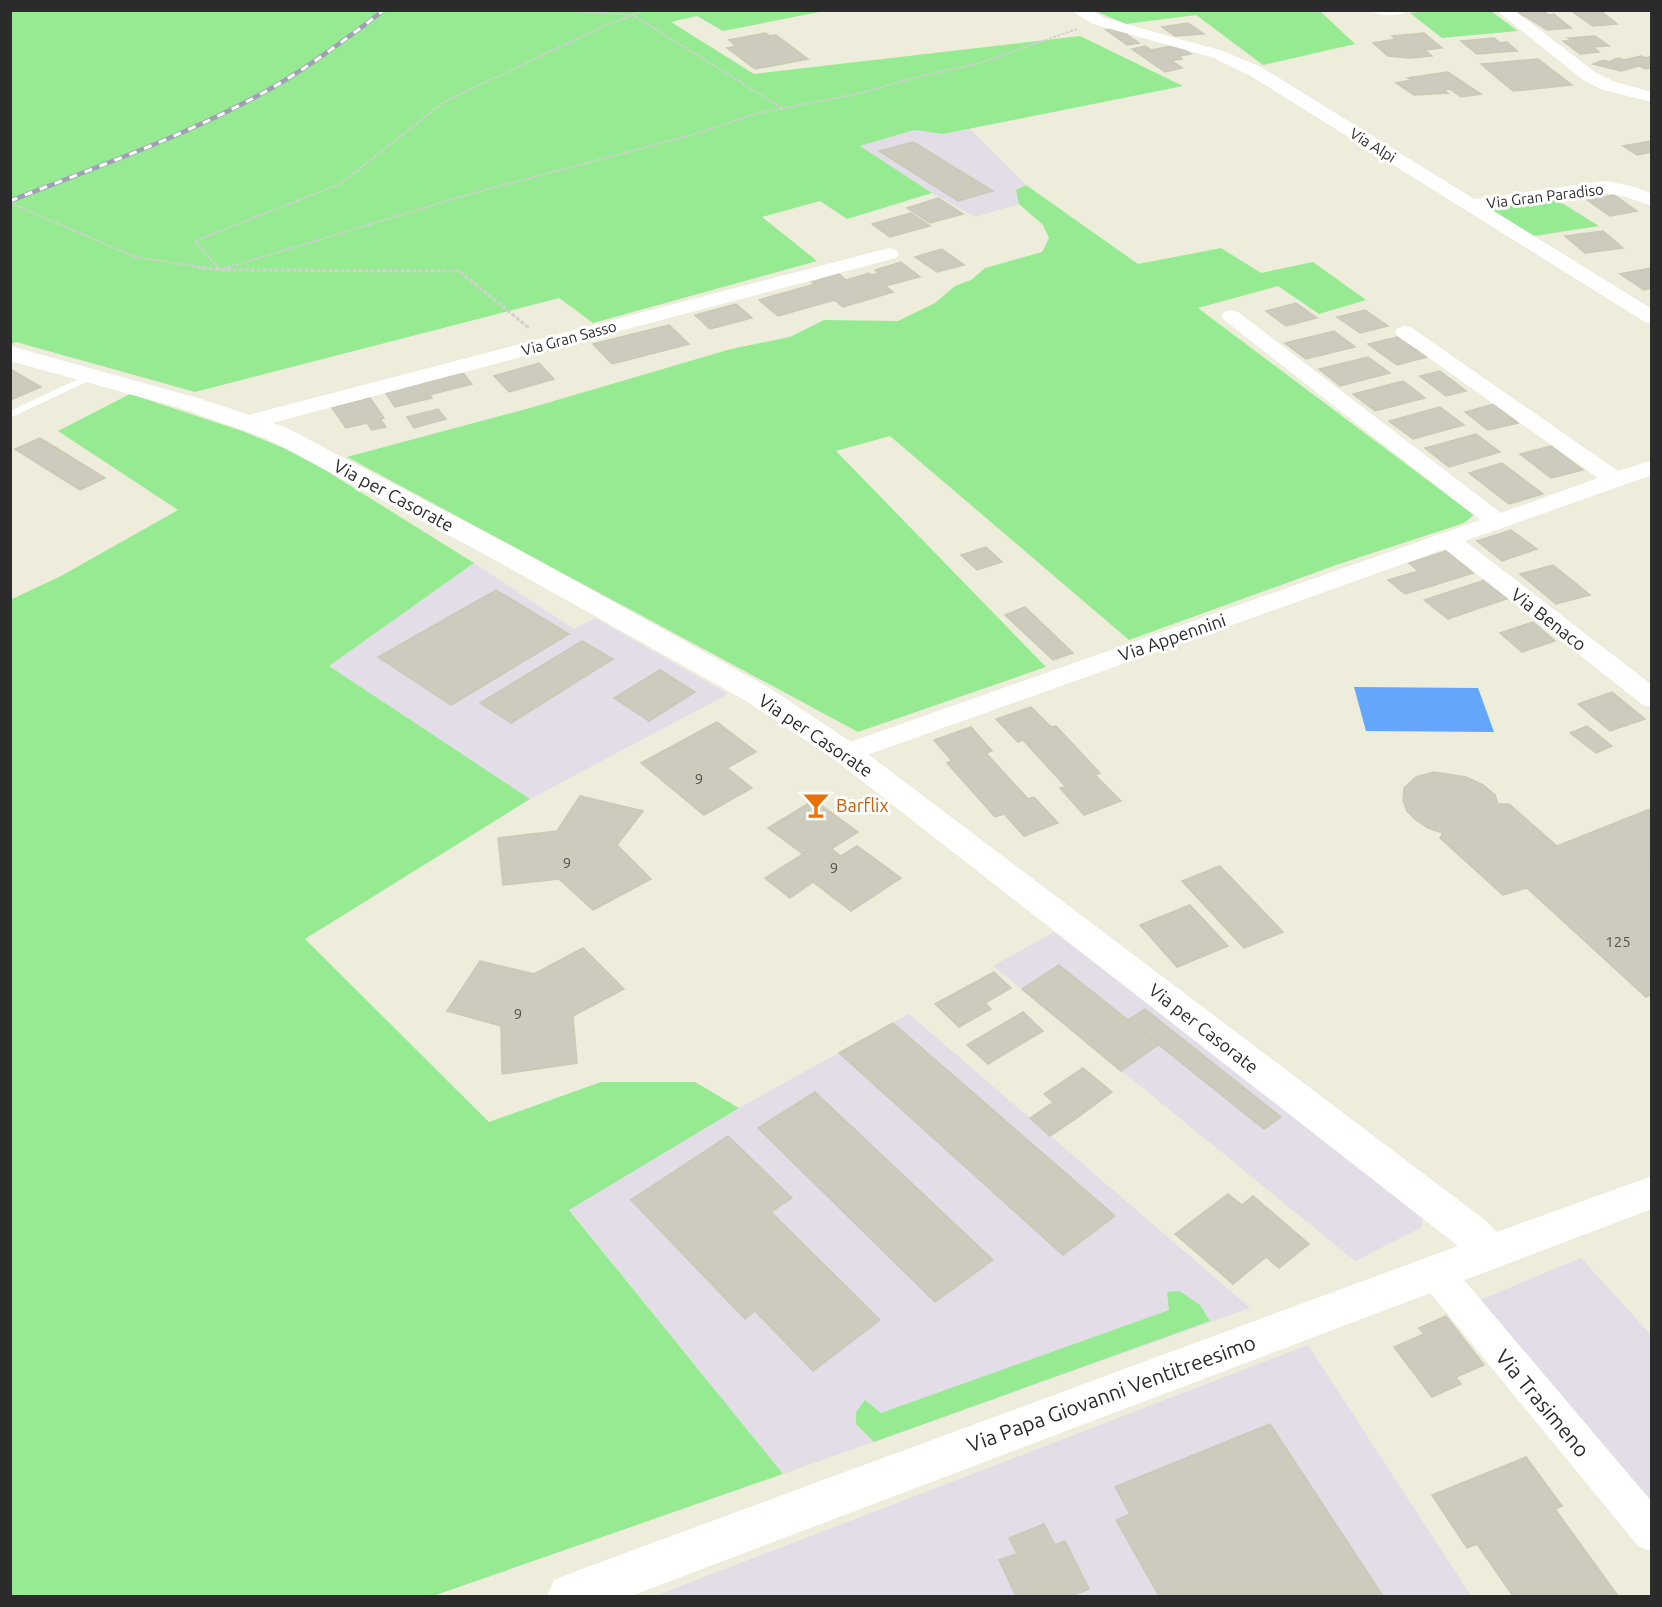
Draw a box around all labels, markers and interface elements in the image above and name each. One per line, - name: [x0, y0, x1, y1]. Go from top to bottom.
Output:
- street label: Via Alpi: [1347, 124, 1399, 166]
- street label: Via Gran Paradiso: [1486, 180, 1604, 212]
- street label: Via Gran Sasso: [520, 317, 618, 359]
- street label: Via per Casorate: [331, 455, 457, 535]
- street label: Via Benaco: [1508, 584, 1590, 654]
- street label: Via Appennini: [1116, 609, 1228, 665]
- street label: Via per Casorate: [755, 690, 877, 780]
- house number: 9: [695, 770, 703, 787]
- bar icon: Barflix: [801, 790, 831, 820]
- place label: Barflix: [836, 795, 889, 815]
- house number: 9: [563, 854, 571, 871]
- house number: 9: [830, 859, 838, 876]
- house number: 125: [1605, 933, 1631, 950]
- street label: Via per Casorate: [1146, 979, 1262, 1077]
- house number: 9: [514, 1005, 522, 1022]
- street label: Via Papa Giovanni Ventitreesimo: [963, 1329, 1259, 1457]
- street label: Via Trasimeno: [1491, 1344, 1595, 1462]

